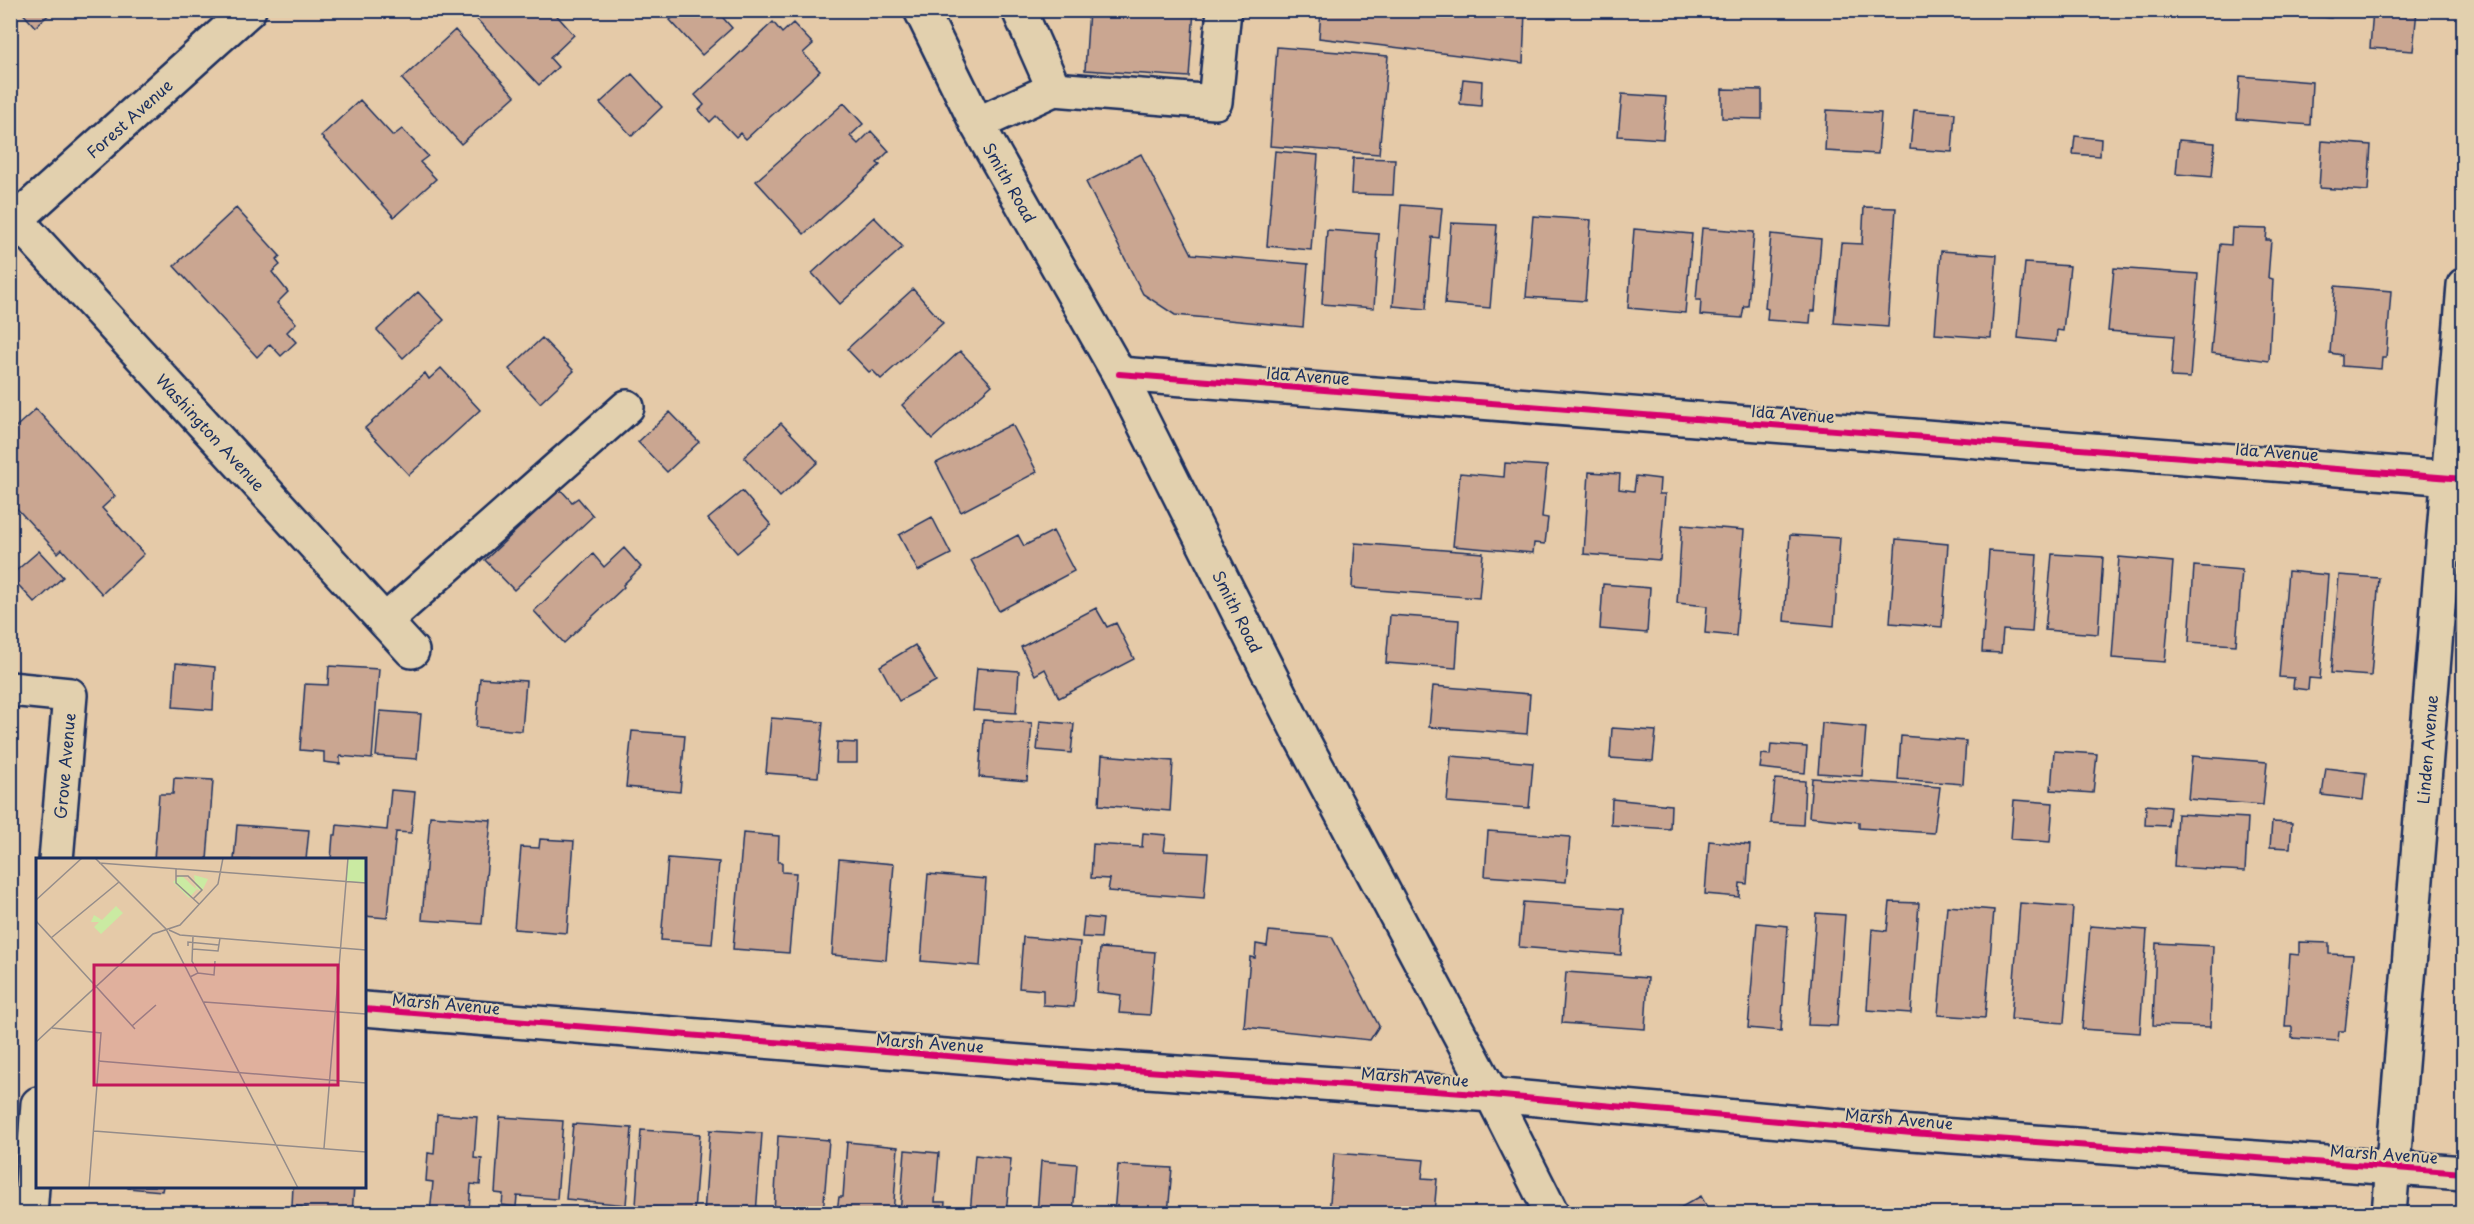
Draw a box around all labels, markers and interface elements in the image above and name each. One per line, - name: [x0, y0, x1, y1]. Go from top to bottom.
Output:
- street label: Forest Avenue: [81, 73, 177, 163]
- street label: Smith Road: [978, 138, 1043, 227]
- street label: Ida Avenue: [1265, 360, 1351, 390]
- street label: Washington Avenue: [151, 368, 271, 496]
- street label: Ida Avenue: [1750, 398, 1836, 428]
- street label: Ida Avenue: [2234, 436, 2320, 466]
- street label: Smith Road: [1207, 566, 1269, 657]
- street label: Linden Avenue: [2410, 694, 2443, 805]
- street label: Grove Avenue: [47, 712, 81, 820]
- inset map: [36, 858, 366, 1188]
- street label: Marsh Avenue: [391, 986, 501, 1020]
- street label: Marsh Avenue: [875, 1026, 985, 1058]
- street label: Marsh Avenue: [1360, 1060, 1470, 1092]
- street label: Marsh Avenue: [1844, 1101, 1954, 1135]
- street label: Marsh Avenue: [2329, 1137, 2439, 1169]

